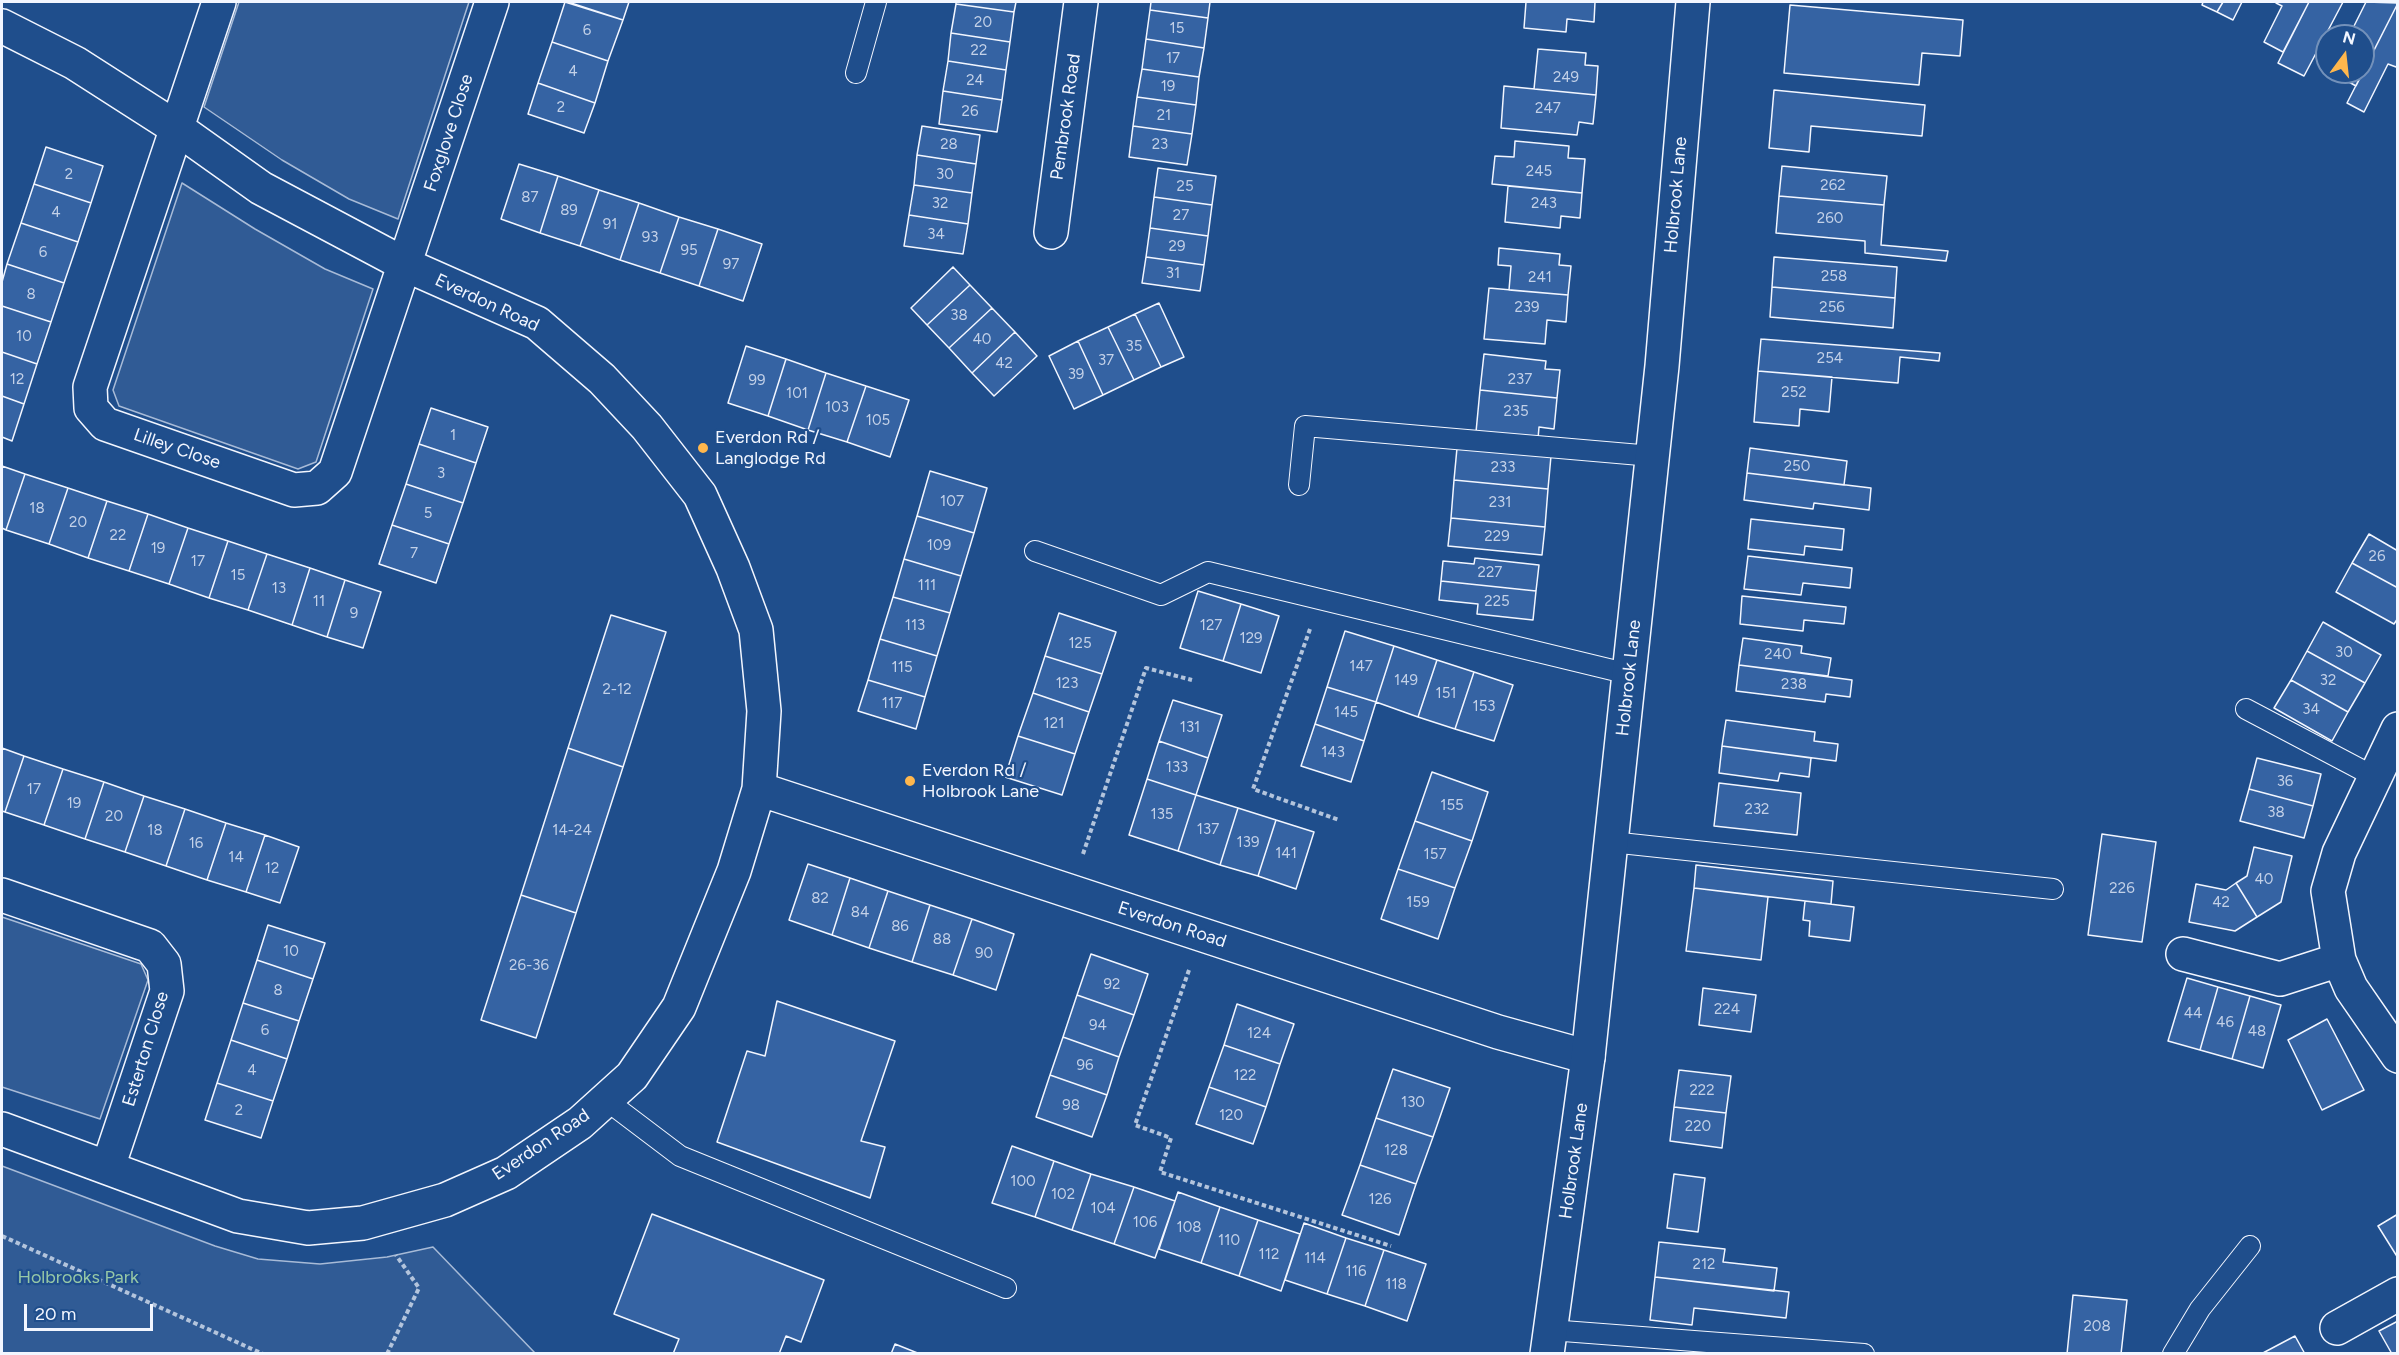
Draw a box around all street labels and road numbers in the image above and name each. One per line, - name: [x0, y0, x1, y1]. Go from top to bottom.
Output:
- street label: Pembrook Road: [1046, 52, 1086, 182]
- street label: Foxglove Close: [420, 72, 478, 194]
- street label: Holbrook Lane: [1660, 136, 1692, 254]
- street label: Everdon Road: [431, 269, 543, 337]
- street label: Lilley Close: [131, 424, 223, 474]
- street label: Holbrook Lane: [1612, 619, 1646, 737]
- street label: Everdon Road: [1115, 897, 1229, 953]
- street label: Esterton Close: [118, 989, 174, 1109]
- street label: Holbrook Lane: [1555, 1102, 1593, 1220]
- street label: Everdon Road: [488, 1105, 594, 1185]

